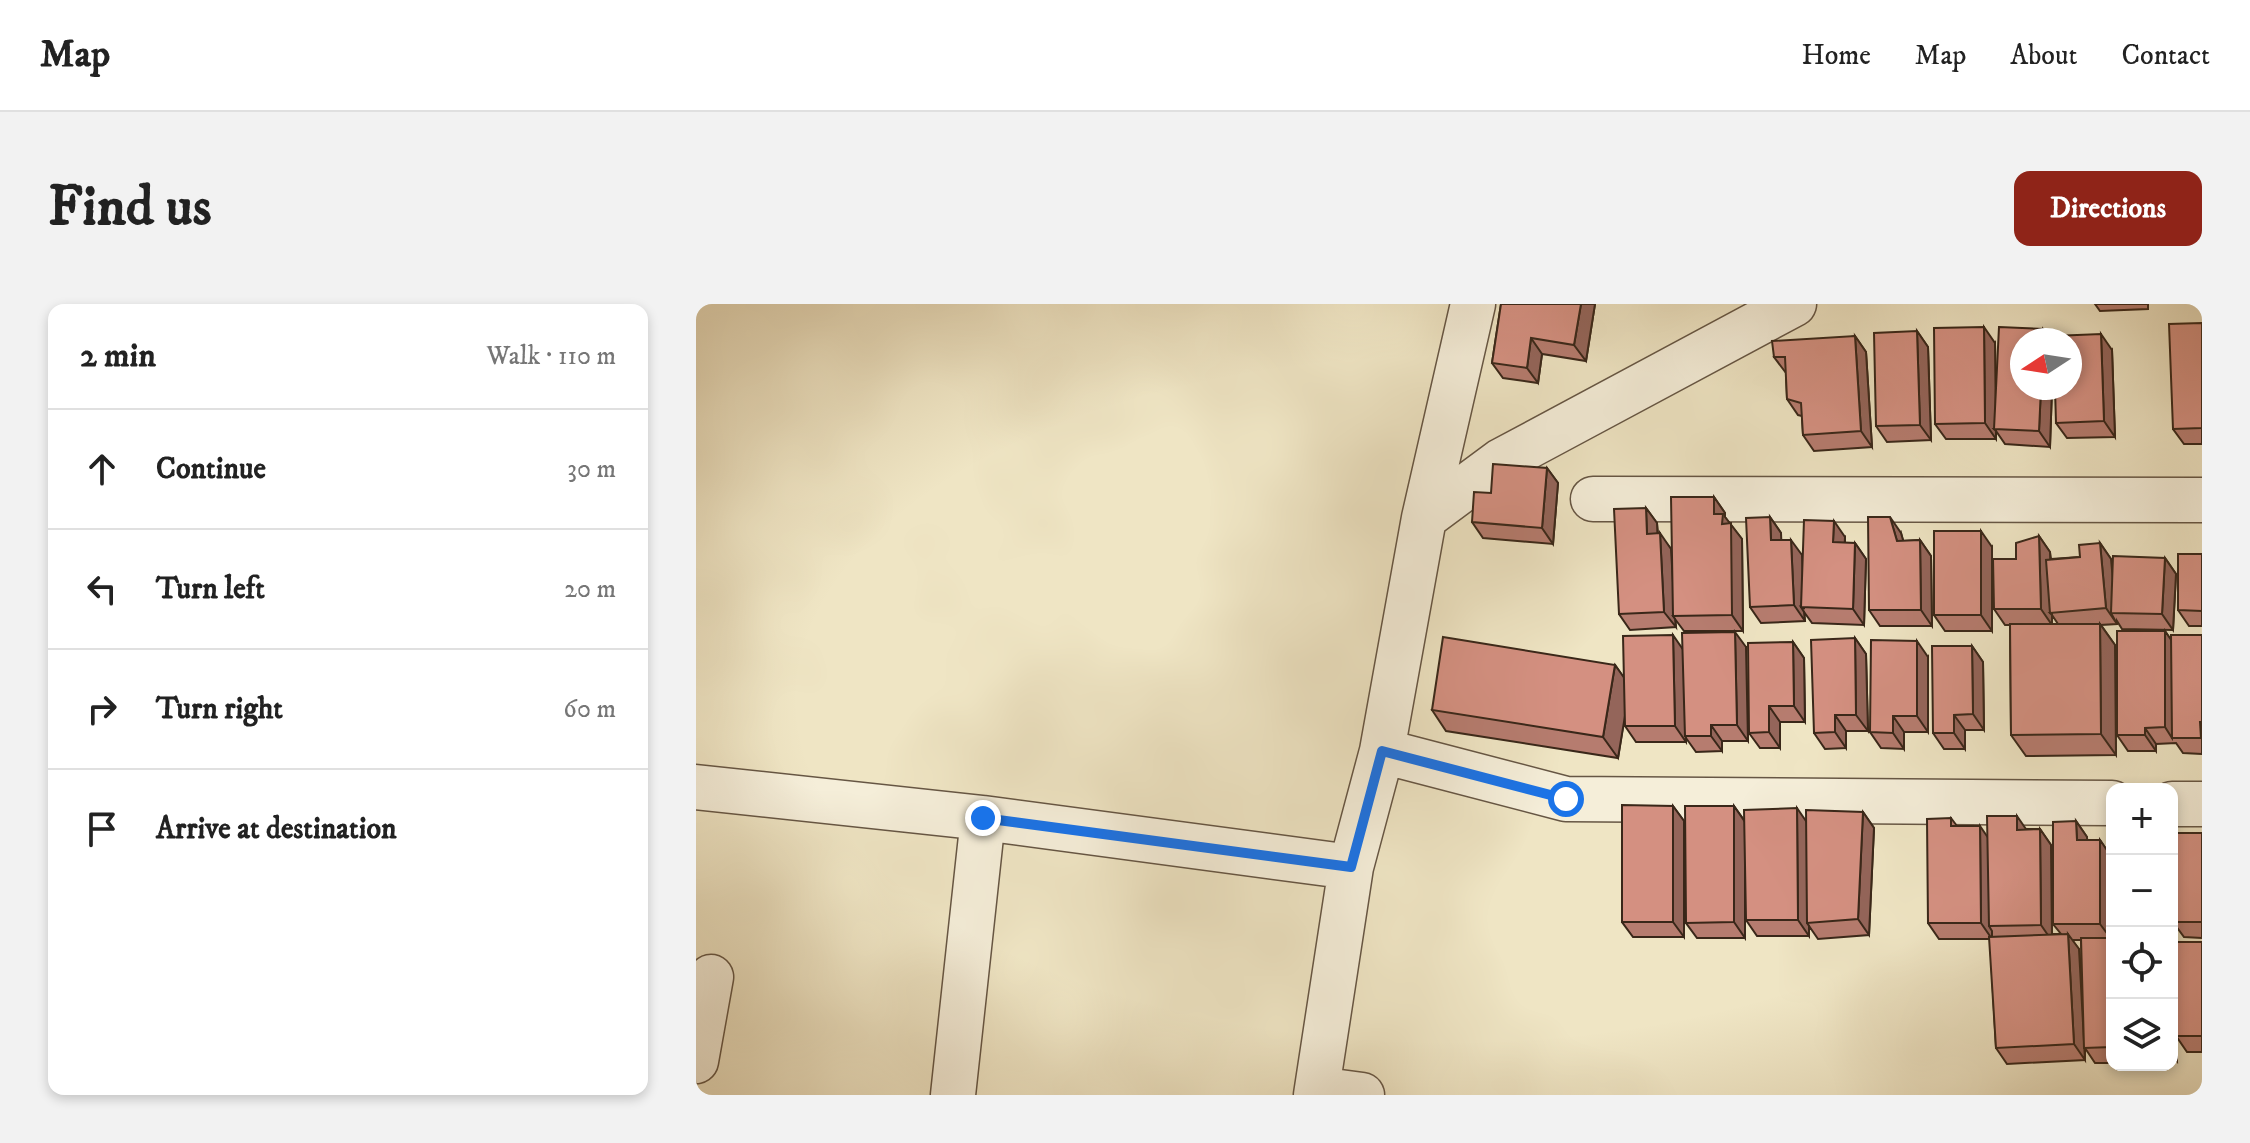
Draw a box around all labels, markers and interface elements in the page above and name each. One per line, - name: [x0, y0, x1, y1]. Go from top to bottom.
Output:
- text: Map: [40, 31, 110, 79]
- text: Home: [1802, 38, 1871, 73]
- text: Map: [1915, 38, 1966, 73]
- text: About: [2010, 38, 2077, 73]
- text: Contact: [2121, 38, 2210, 73]
- button: Directions: [2014, 171, 2202, 246]
- text: Find us: [48, 173, 212, 243]
- north arrow: [2010, 328, 2082, 400]
- text: 2 min: [80, 335, 156, 377]
- text: Walk · 110 m: [486, 340, 616, 373]
- icon: ahead: [80, 447, 124, 491]
- text: Continue: [156, 451, 266, 488]
- text: 30 m: [567, 453, 616, 486]
- icon: left: [80, 567, 124, 611]
- text: Turn left: [156, 571, 265, 608]
- text: 20 m: [564, 573, 616, 606]
- icon: right: [80, 687, 124, 731]
- text: Turn right: [156, 691, 283, 728]
- text: 60 m: [563, 693, 616, 726]
- route start: [1548, 781, 1584, 817]
- map controls: [2106, 783, 2178, 1071]
- button: +: [2106, 783, 2178, 855]
- route end: [965, 800, 1001, 836]
- icon: arrive: [80, 807, 124, 851]
- text: Arrive at destination: [156, 811, 397, 848]
- button: −: [2106, 855, 2178, 927]
- button: locate: [2106, 927, 2178, 999]
- button: layers: [2106, 999, 2178, 1071]

